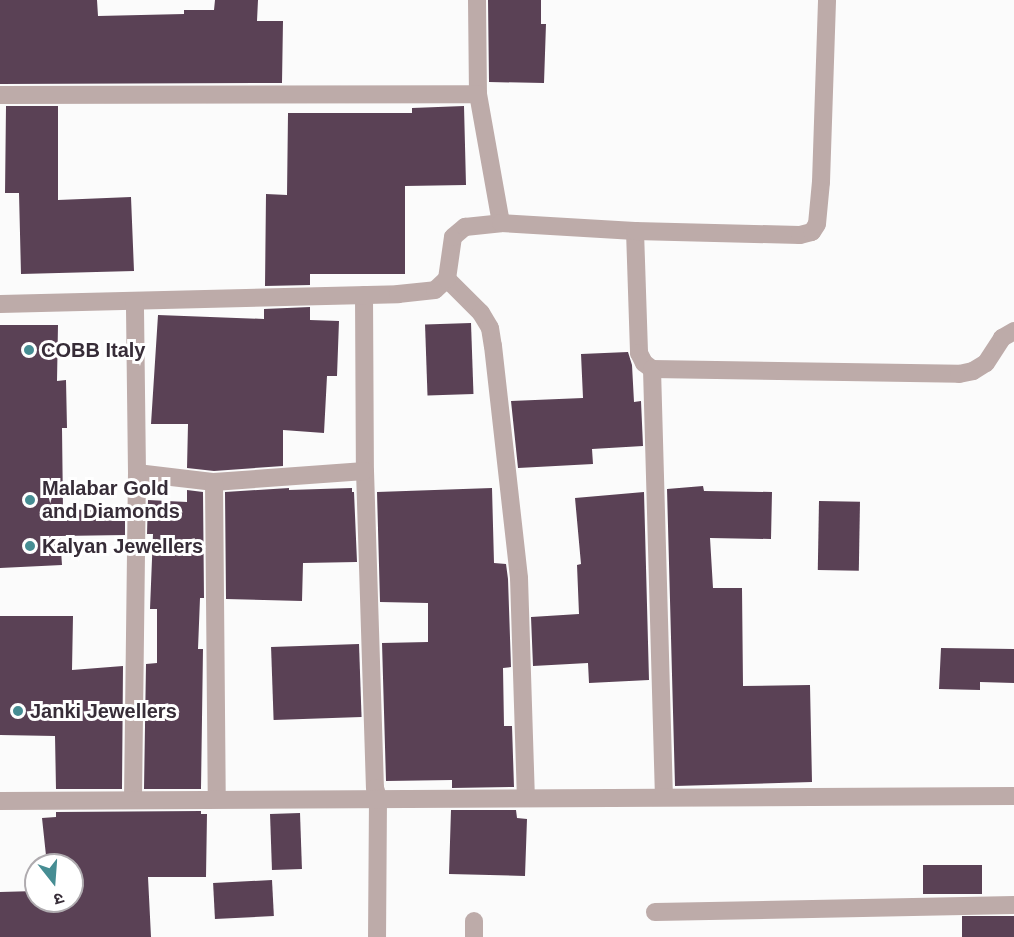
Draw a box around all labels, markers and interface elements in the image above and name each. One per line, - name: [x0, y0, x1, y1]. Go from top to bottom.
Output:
- place label: COBB Italy: [41, 338, 145, 362]
- marker: COBB Italy: [22, 343, 36, 357]
- place label: Malabar Gold and Diamonds: [42, 476, 180, 523]
- marker: Malabar Gold and Diamonds: [23, 493, 37, 507]
- place label: Kalyan Jewellers: [42, 534, 203, 558]
- marker: Kalyan Jewellers: [23, 539, 37, 553]
- place label: Janki Jewellers: [30, 699, 177, 723]
- marker: Janki Jewellers: [11, 704, 25, 718]
- north arrow: [24, 853, 84, 913]
- text: उ: [52, 889, 66, 908]

